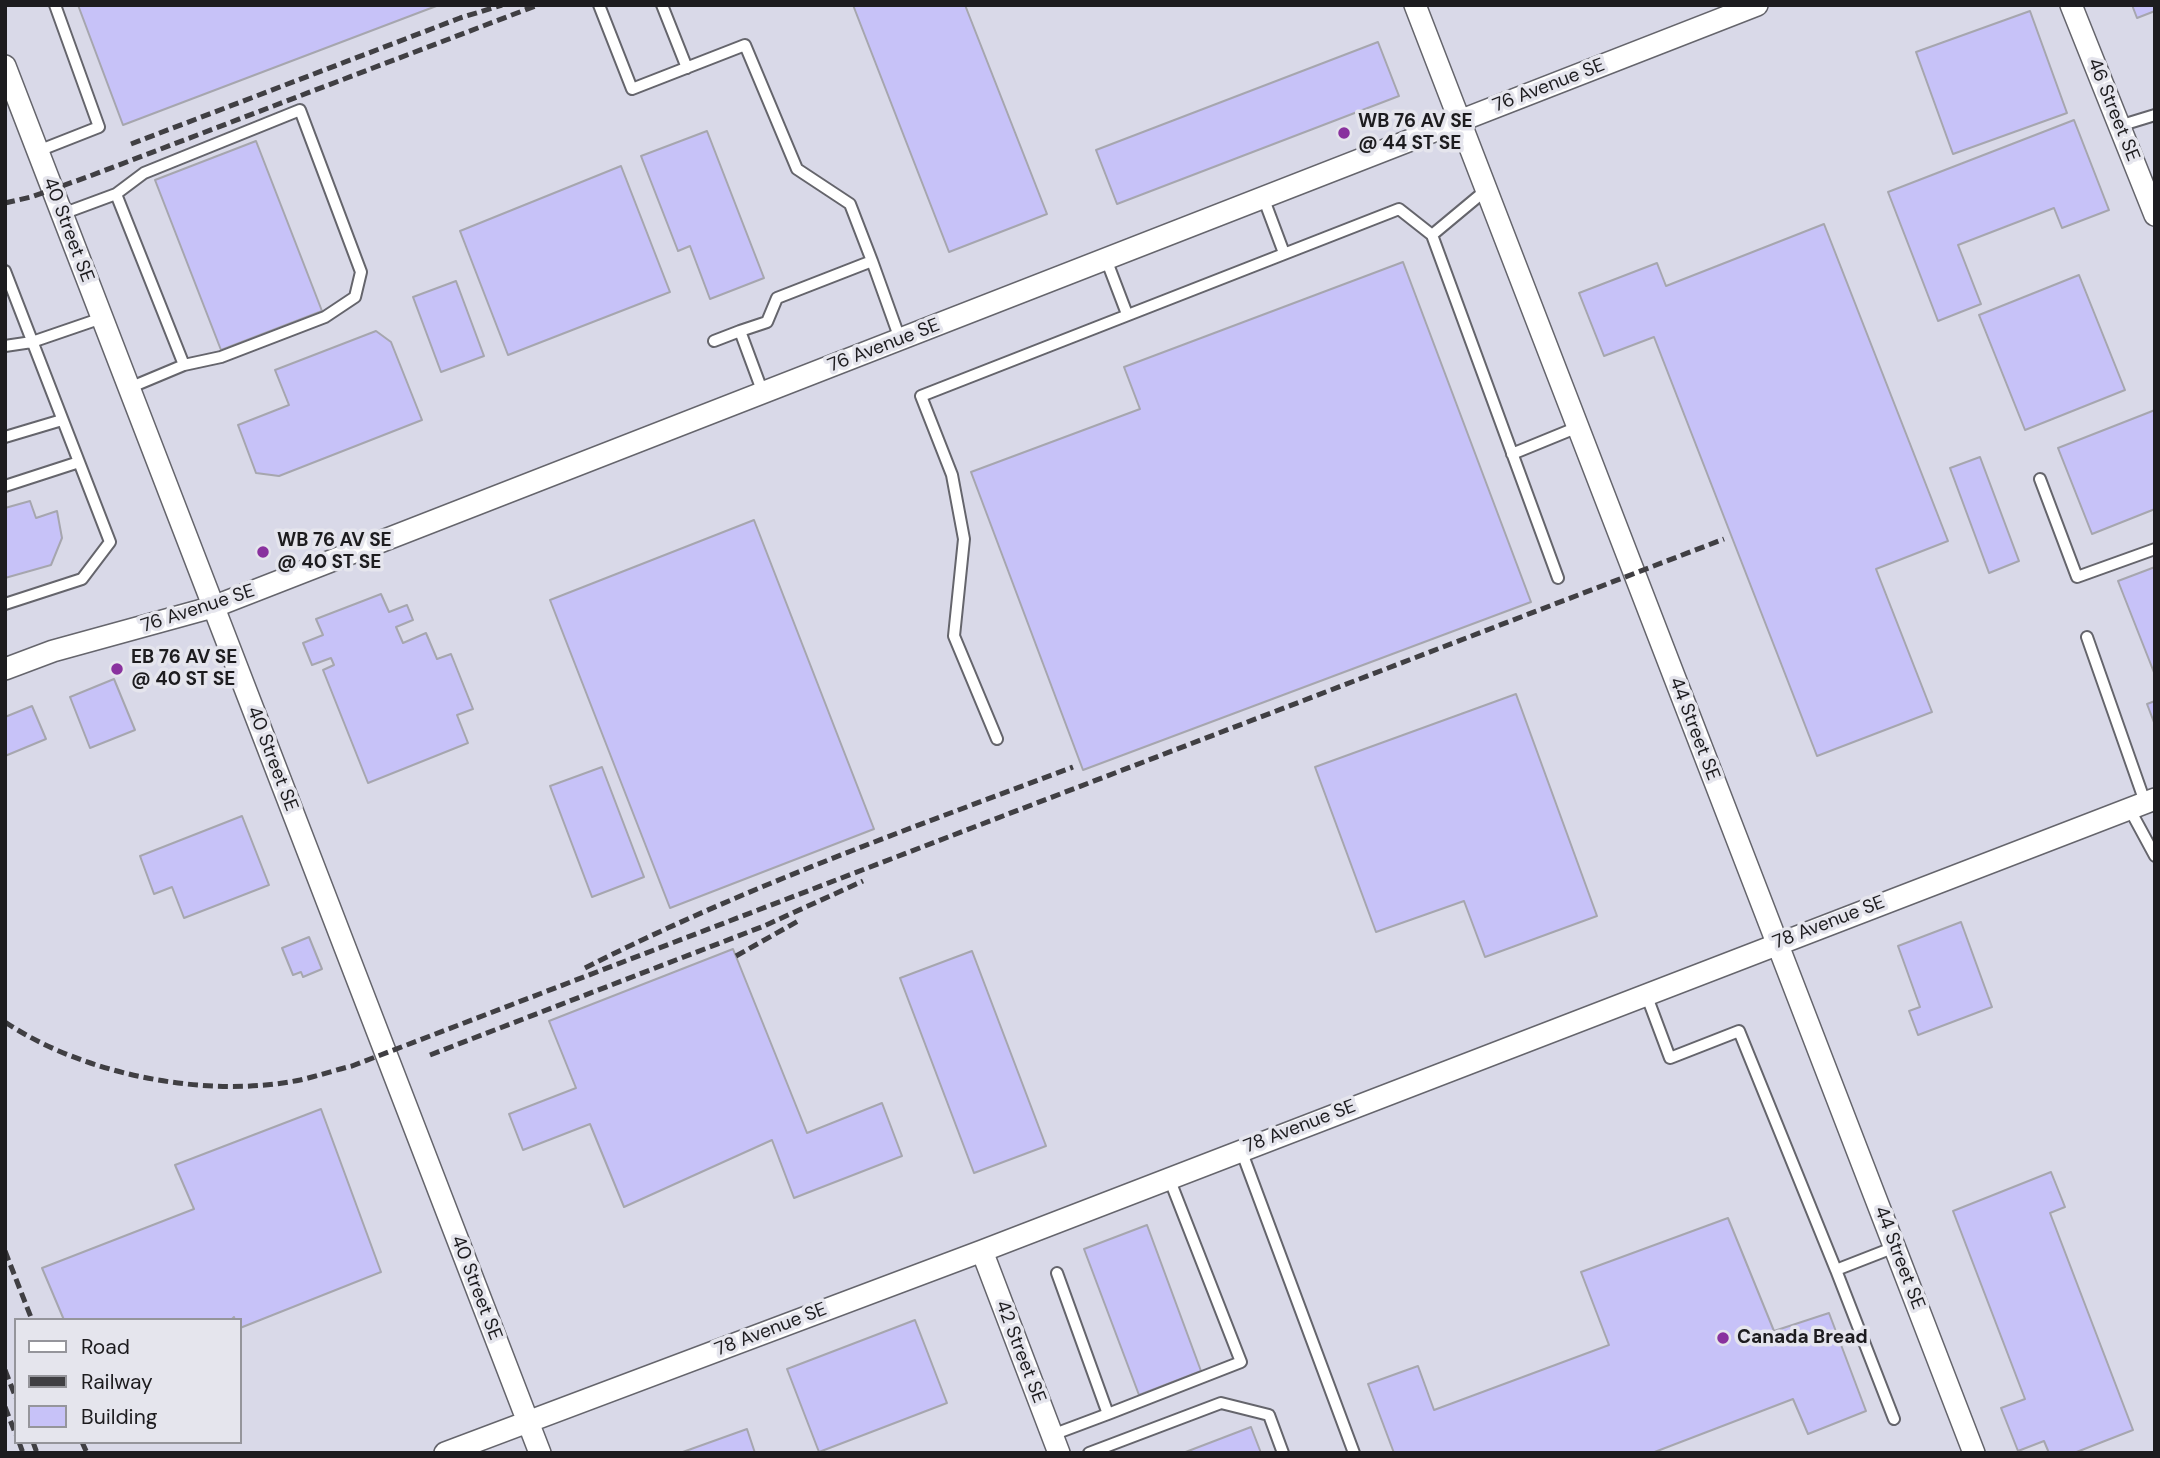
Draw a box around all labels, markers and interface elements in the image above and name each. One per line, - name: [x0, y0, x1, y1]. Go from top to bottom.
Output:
- street label: 76 Avenue SE: [1490, 54, 1608, 118]
- street label: 46 Street SE: [2082, 55, 2144, 165]
- place label: WB 76 AV SE @ 44 ST SE: [1358, 111, 1473, 155]
- marker: WB 76 AV SE @ 44 ST SE: [1336, 125, 1352, 141]
- street label: 40 Street SE: [38, 174, 98, 286]
- street label: 76 Avenue SE: [825, 314, 943, 378]
- place label: WB 76 AV SE @ 40 ST SE: [277, 530, 392, 574]
- marker: WB 76 AV SE @ 40 ST SE: [255, 544, 271, 560]
- street label: 76 Avenue SE: [138, 580, 258, 638]
- place label: EB 76 AV SE @ 40 ST SE: [131, 647, 237, 691]
- marker: EB 76 AV SE @ 40 ST SE: [109, 661, 125, 677]
- street label: 44 Street SE: [1664, 674, 1724, 784]
- street label: 40 Street SE: [242, 703, 302, 815]
- street label: 78 Avenue SE: [1770, 891, 1888, 955]
- street label: 78 Avenue SE: [1241, 1095, 1359, 1159]
- street label: 44 Street SE: [1869, 1203, 1929, 1313]
- street label: 40 Street SE: [446, 1232, 506, 1344]
- street label: 42 Street SE: [990, 1297, 1050, 1407]
- street label: 78 Avenue SE: [712, 1298, 830, 1362]
- legend: [14, 1318, 242, 1444]
- place label: Canada Bread: [1737, 1327, 1868, 1349]
- marker: Canada Bread: [1715, 1330, 1731, 1346]
- text: Road: [81, 1333, 130, 1361]
- text: Railway: [81, 1368, 153, 1396]
- text: Building: [81, 1403, 157, 1431]

